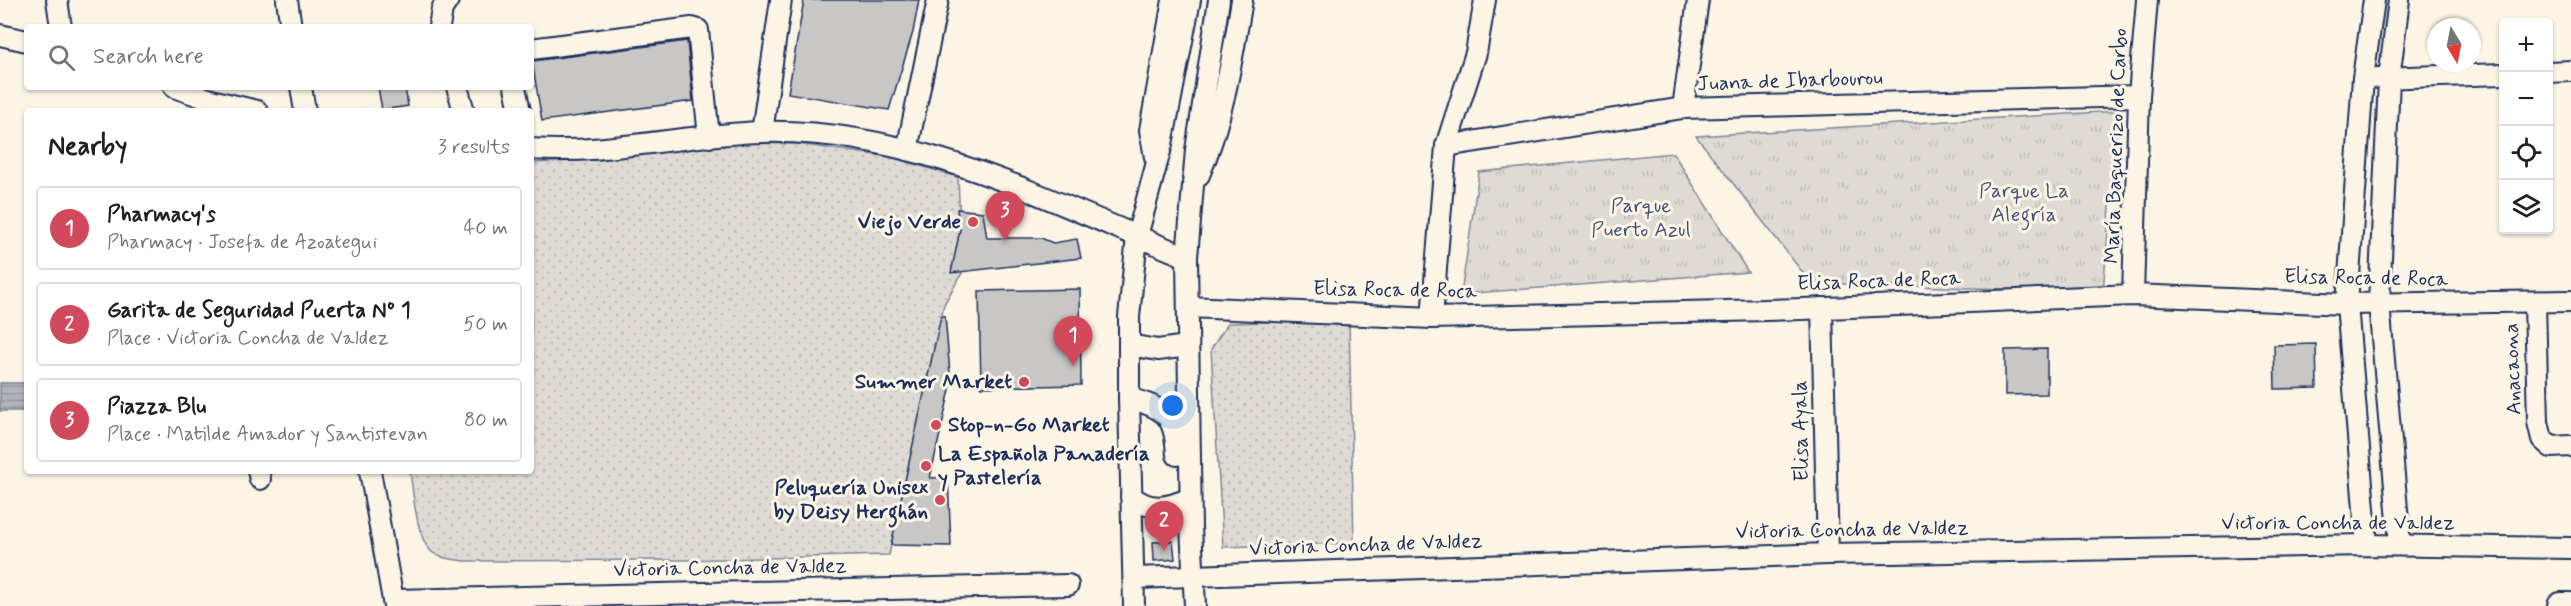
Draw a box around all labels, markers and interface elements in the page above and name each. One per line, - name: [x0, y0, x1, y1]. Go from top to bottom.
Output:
- north arrow: [2427, 18, 2481, 72]
- map controls: [2499, 18, 2553, 234]
- button: +: [2499, 18, 2553, 72]
- search box: [24, 24, 534, 90]
- street label: María Baquerizo de Carbo: [2098, 28, 2134, 264]
- icon: search: [45, 41, 78, 74]
- text: Search here: [93, 43, 204, 71]
- street label: Juana de Ibarbourou: [1697, 64, 1883, 98]
- button: −: [2499, 72, 2553, 126]
- button: locate: [2499, 126, 2553, 180]
- text: Nearby: [48, 130, 127, 164]
- text: 3 results: [438, 134, 510, 161]
- park label: Parque La Alegría: [1979, 177, 2069, 231]
- button: layers: [2499, 180, 2553, 234]
- pin: 3: [986, 192, 1024, 241]
- park label: Parque Puerto Azul: [1591, 192, 1691, 244]
- text: Pharmacy's: [107, 201, 216, 229]
- place label: Viejo Verde: [858, 208, 961, 236]
- text: 1: [65, 215, 74, 242]
- text: 40 m: [464, 215, 508, 242]
- marker: Viejo Verde: [966, 215, 980, 229]
- text: Pharmacy · Josefa de Azoategui: [107, 229, 377, 256]
- street label: Elisa Roca de Roca: [2284, 263, 2449, 293]
- street label: Elisa Roca de Roca: [1797, 264, 1962, 298]
- street label: Elisa Roca de Roca: [1313, 275, 1478, 305]
- text: Garita de Seguridad Puerta Nº 1: [107, 297, 411, 325]
- text: 2: [65, 311, 74, 338]
- text: 50 m: [463, 311, 508, 338]
- pin: 1: [1054, 316, 1092, 366]
- street label: Anacaona: [2497, 323, 2529, 415]
- text: Place · Victoria Concha de Valdez: [107, 325, 389, 352]
- place label: Summer Market: [855, 368, 1012, 396]
- marker: Summer Market: [1017, 375, 1031, 389]
- street label: Elisa Ayala: [1786, 380, 1816, 482]
- your location: [1158, 391, 1187, 420]
- text: Piazza Blu: [107, 393, 206, 421]
- text: 3: [65, 407, 74, 434]
- text: 80 m: [464, 407, 508, 434]
- place label: Stop-n-Go Market: [948, 411, 1110, 439]
- marker: Stop-n-Go Market: [929, 418, 943, 432]
- text: Place · Matilde Amador y Santistevan: [107, 421, 428, 448]
- place label: La Española Panadería y Pastelería: [938, 440, 1150, 492]
- marker: La Española Panadería y Pastelería: [919, 459, 933, 473]
- place label: Peluquería Unisex by Deisy Herghán: [774, 474, 929, 528]
- marker: Peluquería Unisex by Deisy Herghán: [933, 493, 947, 507]
- pin: 2: [1144, 502, 1184, 551]
- street label: Victoria Concha de Valdez: [2221, 509, 2455, 537]
- street label: Victoria Concha de Valdez: [1735, 514, 1969, 546]
- street label: Victoria Concha de Valdez: [1249, 527, 1483, 563]
- street label: Victoria Concha de Valdez: [613, 552, 847, 584]

